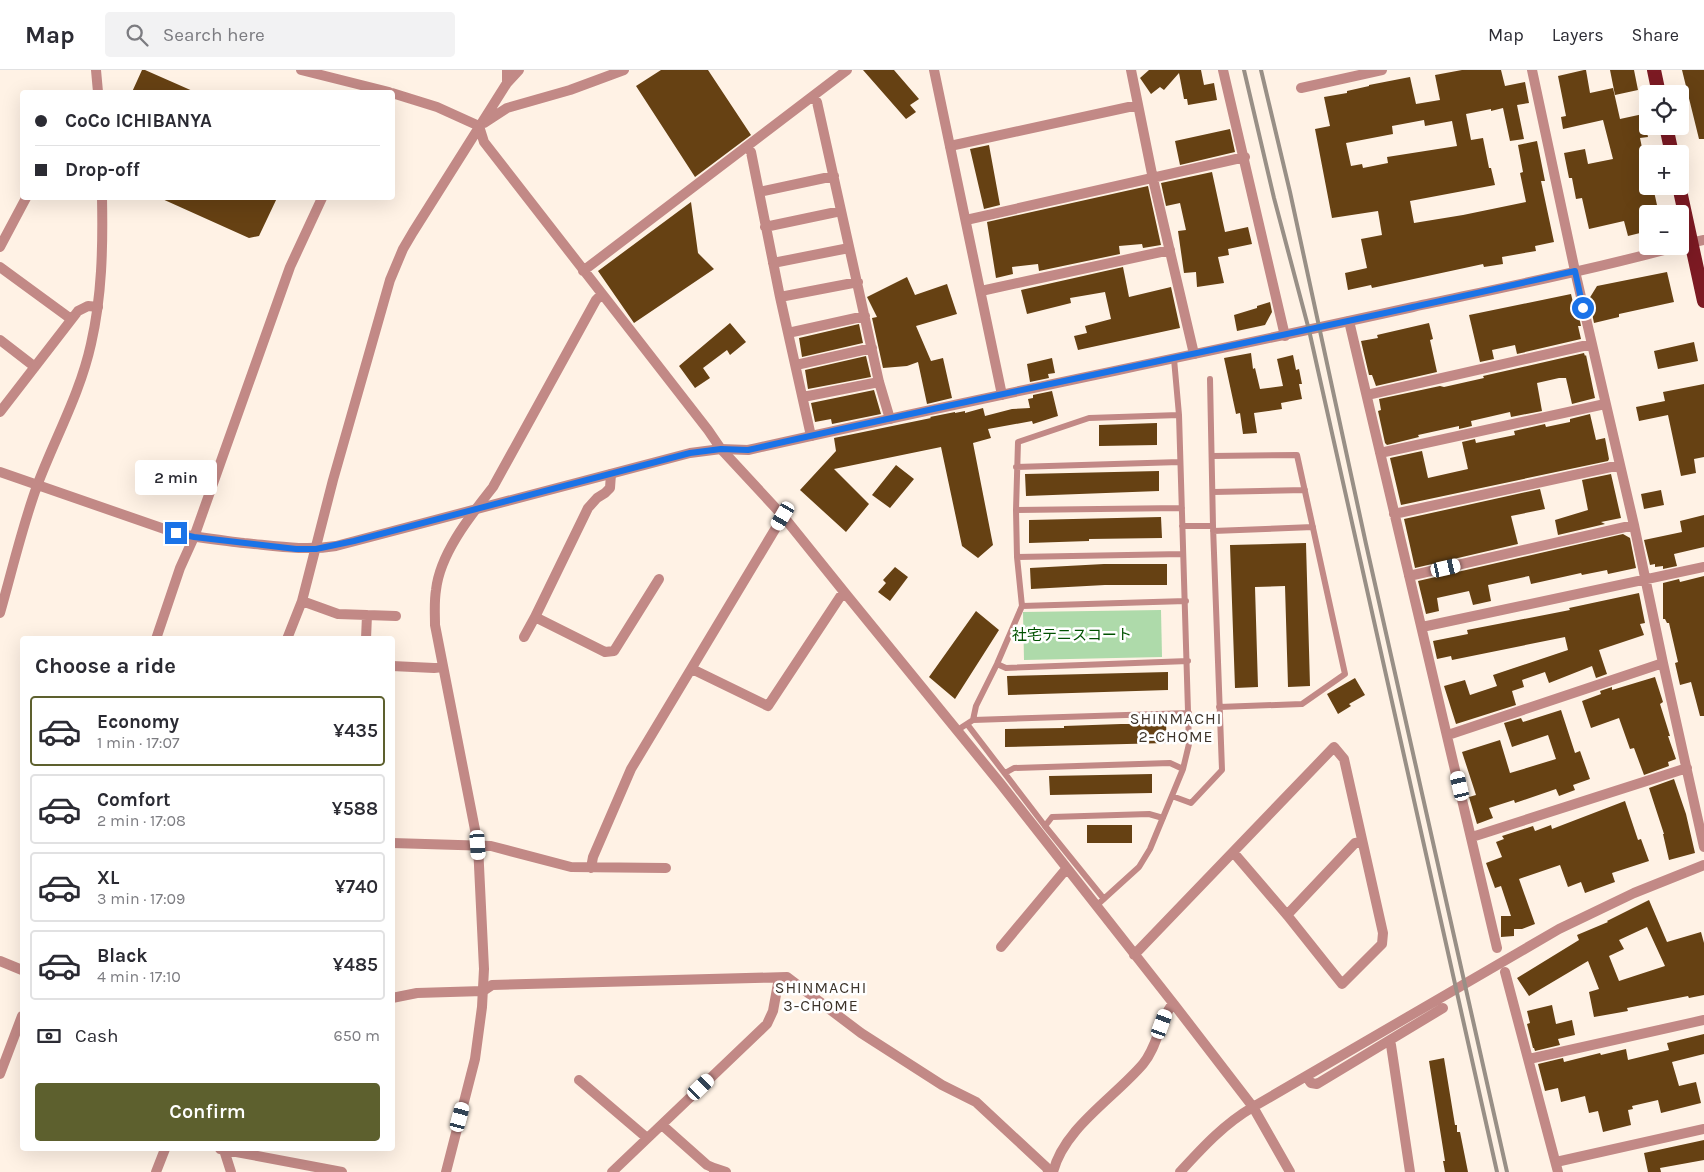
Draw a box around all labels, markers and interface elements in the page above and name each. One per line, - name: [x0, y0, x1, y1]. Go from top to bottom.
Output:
- search box: [105, 12, 455, 57]
- text: Map: [25, 21, 75, 49]
- icon: search: [123, 21, 151, 49]
- text: Search here: [163, 24, 265, 46]
- text: Map: [1488, 24, 1524, 46]
- text: Layers: [1552, 24, 1604, 46]
- text: Share: [1632, 24, 1679, 46]
- map controls: [1639, 85, 1689, 255]
- button: locate: [1639, 85, 1689, 135]
- text: CoCo ICHIBANYA: [65, 110, 212, 132]
- button: +: [1639, 145, 1689, 195]
- text: Drop-off: [65, 159, 140, 181]
- button: −: [1639, 205, 1689, 255]
- route start: [1572, 297, 1594, 319]
- callout: 2 min: [135, 460, 217, 496]
- text: 2 min: [154, 468, 198, 487]
- car: [769, 499, 796, 533]
- route end: [165, 522, 187, 544]
- car: [1429, 557, 1462, 579]
- park label: 社宅テニスコート: [1012, 626, 1132, 644]
- text: Choose a ride: [35, 653, 176, 679]
- icon: car: [37, 709, 82, 754]
- district label: SHINMACHI 2-CHOME: [1130, 709, 1222, 746]
- text: Economy: [97, 711, 179, 733]
- text: ¥435: [333, 720, 378, 742]
- text: 1 min · 17:07: [97, 733, 179, 752]
- car: [1449, 770, 1470, 802]
- icon: car: [37, 787, 82, 832]
- text: Comfort: [97, 789, 171, 811]
- text: ¥588: [332, 798, 378, 820]
- text: 2 min · 17:08: [97, 811, 186, 830]
- car: [469, 830, 486, 860]
- icon: car: [37, 865, 82, 910]
- text: XL: [97, 867, 119, 889]
- text: ¥740: [335, 876, 378, 898]
- text: 3 min · 17:09: [97, 889, 185, 908]
- icon: car: [37, 943, 82, 988]
- text: Black: [97, 945, 148, 967]
- text: ¥485: [333, 954, 378, 976]
- text: 4 min · 17:10: [97, 967, 181, 986]
- district label: SHINMACHI 3-CHOME: [775, 978, 867, 1015]
- car: [1149, 1007, 1174, 1041]
- icon: cash: [35, 1022, 63, 1050]
- text: Cash: [75, 1025, 119, 1047]
- text: 650 m: [334, 1026, 380, 1045]
- car: [684, 1071, 717, 1103]
- button: Confirm: [35, 1083, 380, 1141]
- car: [448, 1101, 471, 1133]

